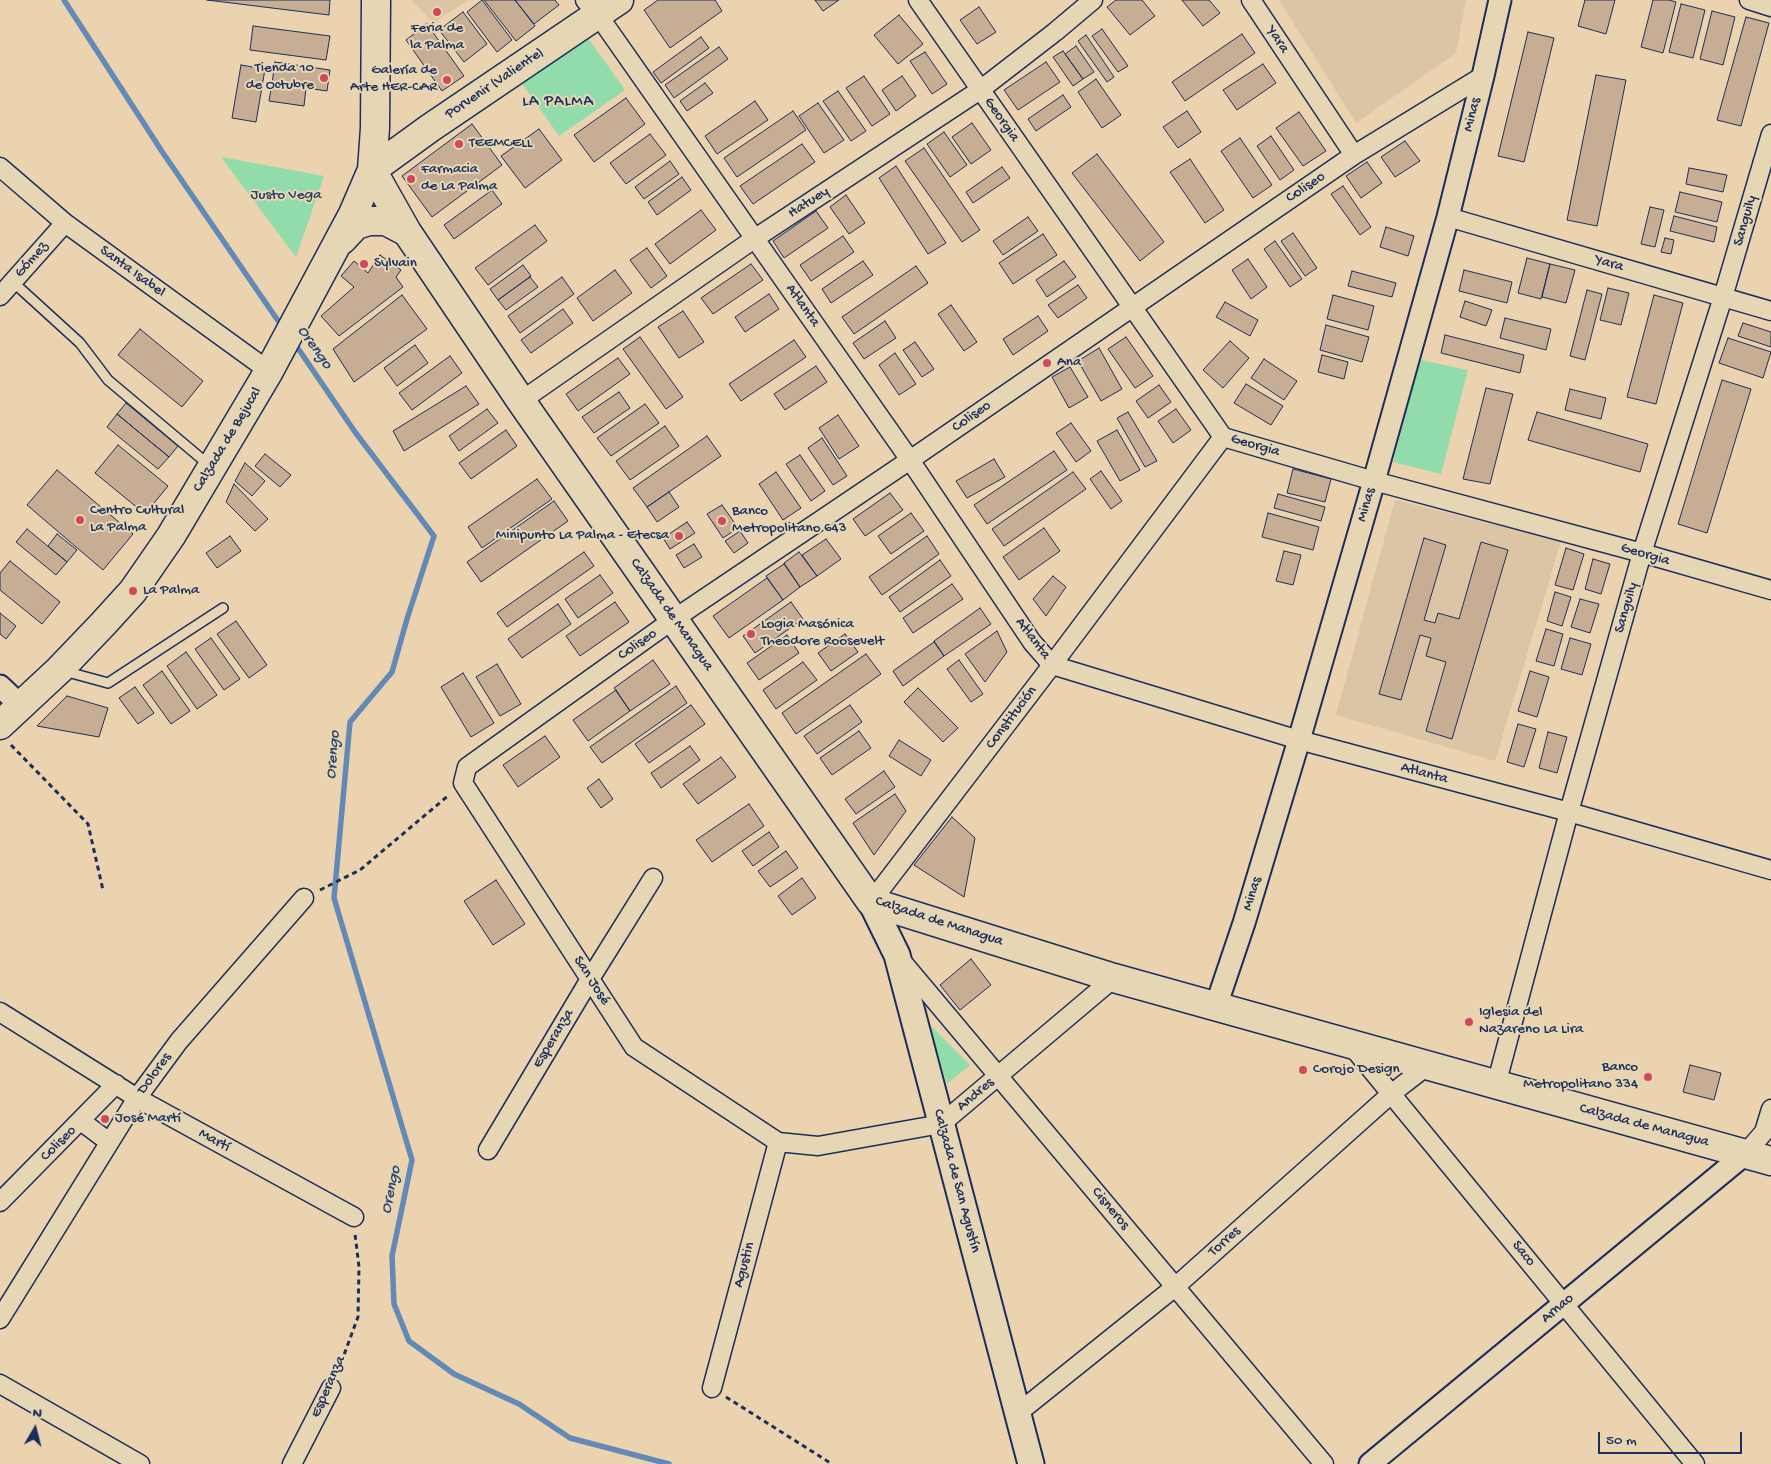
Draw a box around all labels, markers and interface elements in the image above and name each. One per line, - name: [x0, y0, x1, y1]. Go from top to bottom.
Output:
- marker: Feria de la Palma: [431, 6, 443, 18]
- place label: Feria de la Palma: [410, 20, 464, 55]
- street label: Yara: [1261, 23, 1293, 57]
- street label: Porvenir (Valiente): [442, 44, 548, 124]
- place label: Tienda 10 de Octubre: [246, 60, 314, 95]
- place label: Galería de Arte HER-CAR: [350, 62, 437, 97]
- marker: Tienda 10 de Octubre: [318, 72, 330, 84]
- marker: Galería de Arte HER-CAR: [441, 74, 453, 86]
- district label: LA PALMA: [521, 93, 595, 113]
- street label: Georgia: [979, 94, 1023, 146]
- street label: Minas: [1460, 96, 1486, 134]
- place label: TEEMCELL: [469, 135, 532, 153]
- marker: TEEMCELL: [453, 138, 465, 150]
- place label: Farmacia de La Palma: [421, 161, 497, 196]
- street label: Coliseo: [1283, 168, 1329, 208]
- marker: Farmacia de La Palma: [405, 173, 417, 185]
- street label: Hatuey: [785, 183, 833, 223]
- park label: Justo Vega: [251, 187, 321, 205]
- street label: Sanguily: [1730, 194, 1762, 248]
- street label: Gómez: [11, 238, 53, 282]
- street label: Santa Isabel: [96, 242, 168, 302]
- street label: Yara: [1593, 251, 1625, 277]
- place label: Sylvain: [374, 255, 417, 273]
- marker: Sylvain: [358, 258, 370, 270]
- street label: Atlanta: [781, 281, 823, 331]
- water label: Orengo: [292, 323, 336, 373]
- place label: Ana: [1057, 354, 1081, 372]
- marker: Ana: [1041, 357, 1053, 369]
- street label: Calzada de Bejucal: [190, 384, 266, 496]
- street label: Coliseo: [949, 397, 995, 437]
- street label: Georgia: [1228, 430, 1282, 462]
- street label: Minas: [1354, 486, 1380, 524]
- place label: Centro Cultural La Palma: [90, 502, 184, 537]
- place label: Banco Metropolitano 643: [732, 503, 846, 538]
- marker: Centro Cultural La Palma: [74, 514, 86, 526]
- marker: Banco Metropolitano 643: [716, 515, 728, 527]
- place label: Minipunto La Palma - Etecsa: [496, 527, 669, 545]
- marker: Minipunto La Palma - Etecsa: [673, 530, 685, 542]
- street label: Georgia: [1618, 539, 1672, 571]
- street label: Calzada de Managua: [625, 555, 717, 675]
- street label: Sanguily: [1611, 581, 1643, 635]
- place label: La Palma: [143, 582, 199, 600]
- marker: La Palma: [127, 585, 139, 597]
- street label: Atlanta: [1010, 614, 1054, 664]
- place label: Logia Masónica Theodore Roosevelt: [761, 616, 884, 651]
- street label: Coliseo: [615, 625, 661, 665]
- marker: Logia Masónica Theodore Roosevelt: [745, 628, 757, 640]
- street label: Constitución: [982, 683, 1042, 753]
- water label: Orengo: [322, 730, 346, 780]
- street label: Atlanta: [1398, 759, 1450, 789]
- street label: Minas: [1239, 875, 1267, 913]
- street label: Calzada de Managua: [873, 893, 1005, 951]
- street label: San José: [568, 953, 614, 1009]
- place label: Iglesia del Nazareno La Lira: [1479, 1004, 1583, 1039]
- street label: Esperanza: [529, 1006, 579, 1072]
- marker: Iglesia del Nazareno La Lira: [1463, 1016, 1475, 1028]
- street label: Dolores: [134, 1050, 176, 1098]
- place label: Banco Metropolitano 334: [1523, 1059, 1638, 1094]
- place label: Corojo Design: [1313, 1061, 1400, 1079]
- marker: Corojo Design: [1297, 1064, 1309, 1076]
- marker: Banco Metropolitano 334: [1642, 1071, 1654, 1083]
- street label: Andres: [954, 1074, 998, 1116]
- street label: Calzada de Managua: [1577, 1100, 1711, 1152]
- street label: Calzada de San Agustín: [928, 1107, 984, 1255]
- place label: José Martí: [115, 1110, 181, 1128]
- marker: José Martí: [99, 1113, 111, 1125]
- street label: Coliseo: [37, 1122, 81, 1166]
- street label: Martí: [195, 1125, 233, 1157]
- water label: Orengo: [378, 1164, 406, 1216]
- street label: Cisneros: [1087, 1184, 1133, 1234]
- street label: Torres: [1205, 1223, 1245, 1261]
- street label: Saco: [1507, 1237, 1539, 1271]
- street label: Agustin: [730, 1240, 760, 1290]
- street label: Arnao: [1538, 1290, 1578, 1328]
- street label: Esperanza: [307, 1353, 351, 1421]
- north arrow: [10, 1404, 60, 1454]
- text: N: [31, 1405, 43, 1423]
- scale bar: [1601, 1422, 1745, 1454]
- text: 50 m: [1606, 1432, 1637, 1450]

